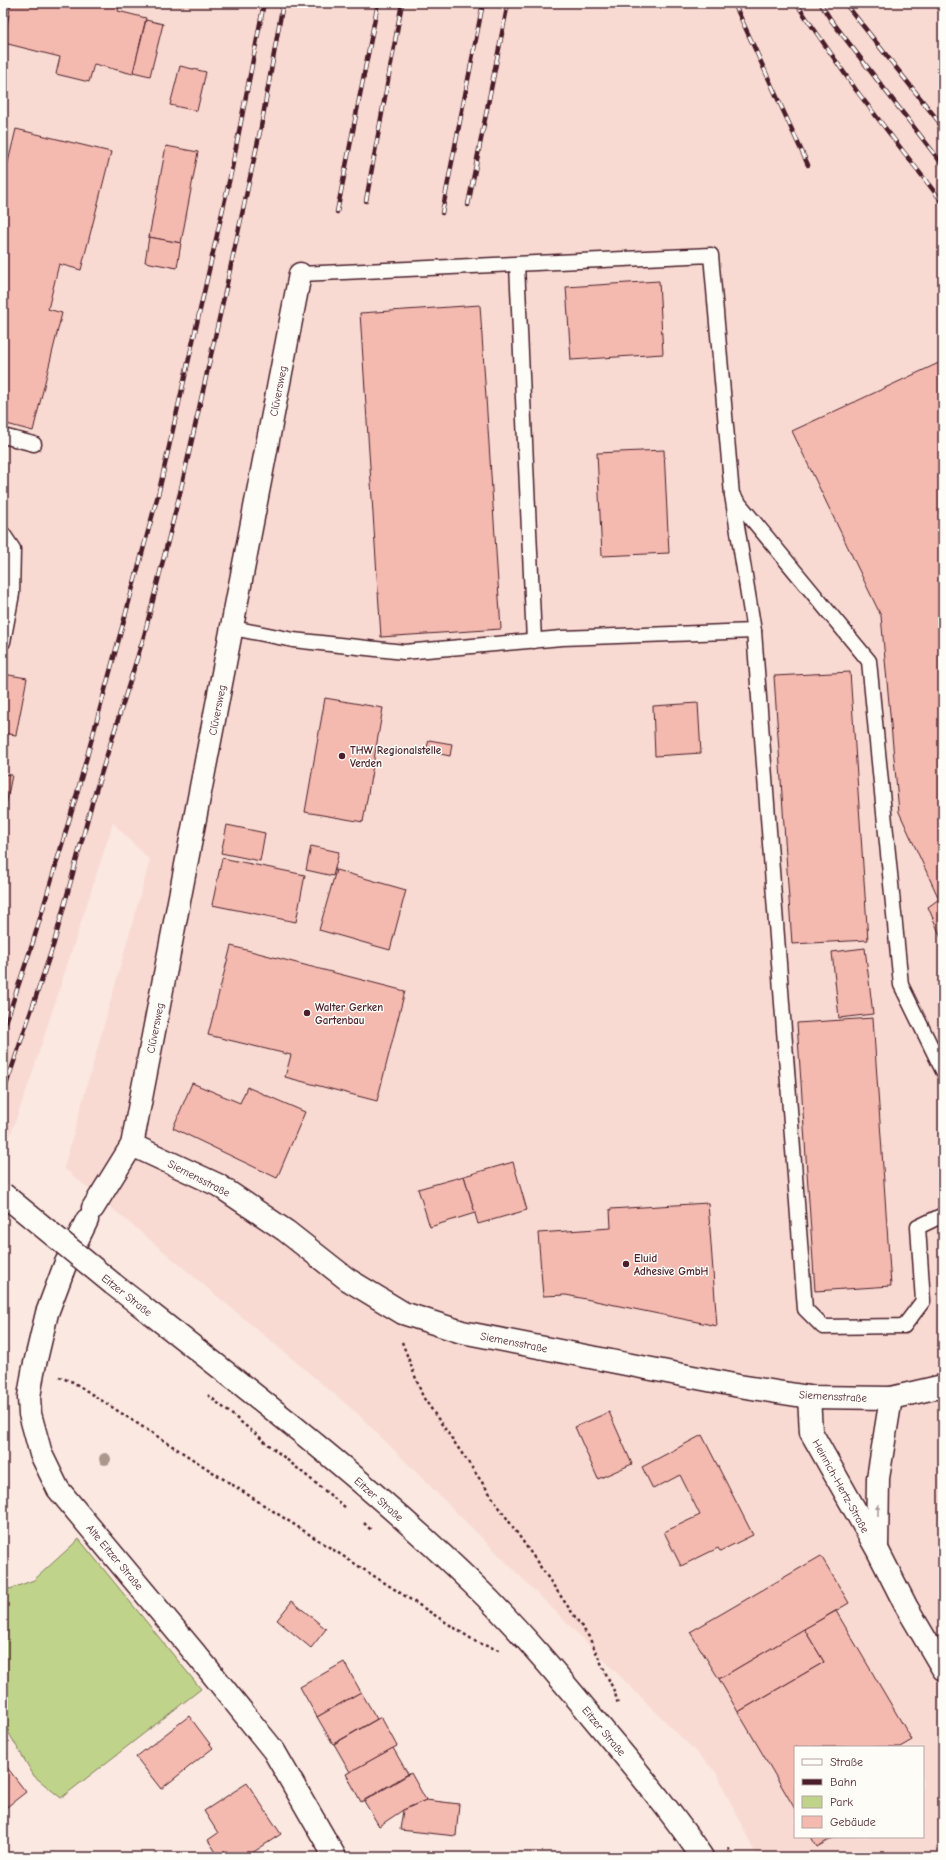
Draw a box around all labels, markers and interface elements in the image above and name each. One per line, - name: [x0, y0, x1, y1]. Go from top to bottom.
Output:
- street label: Clüversweg: [267, 365, 290, 418]
- street label: Clüversweg: [206, 684, 229, 737]
- place label: THW Regionalstelle Verden: [350, 744, 442, 770]
- marker: THW Regionalstelle Verden: [337, 751, 347, 761]
- place label: Walter Gerken Gartenbau: [315, 1001, 383, 1027]
- street label: Clüversweg: [144, 1002, 167, 1055]
- marker: Walter Gerken Gartenbau: [302, 1008, 312, 1018]
- street label: Siemensstraße: [165, 1157, 233, 1200]
- place label: Eluid Adhesive GmbH: [634, 1252, 708, 1278]
- marker: Eluid Adhesive GmbH: [621, 1259, 631, 1269]
- street label: Eitzer Straße: [99, 1272, 155, 1320]
- street label: Siemensstraße: [479, 1330, 549, 1355]
- street label: Siemensstraße: [799, 1388, 868, 1405]
- street label: Heinrich-Hertz-Straße: [809, 1437, 872, 1536]
- street label: Eitzer Straße: [352, 1475, 406, 1525]
- one-way arrow: [875, 1503, 881, 1516]
- street label: Alte Eitzer Straße: [83, 1522, 146, 1593]
- street label: Eitzer Straße: [579, 1704, 628, 1759]
- legend: [794, 1746, 924, 1838]
- text: Straße: [830, 1755, 863, 1769]
- text: Bahn: [830, 1775, 857, 1789]
- text: Park: [830, 1795, 853, 1809]
- text: Gebäude: [830, 1815, 876, 1829]

